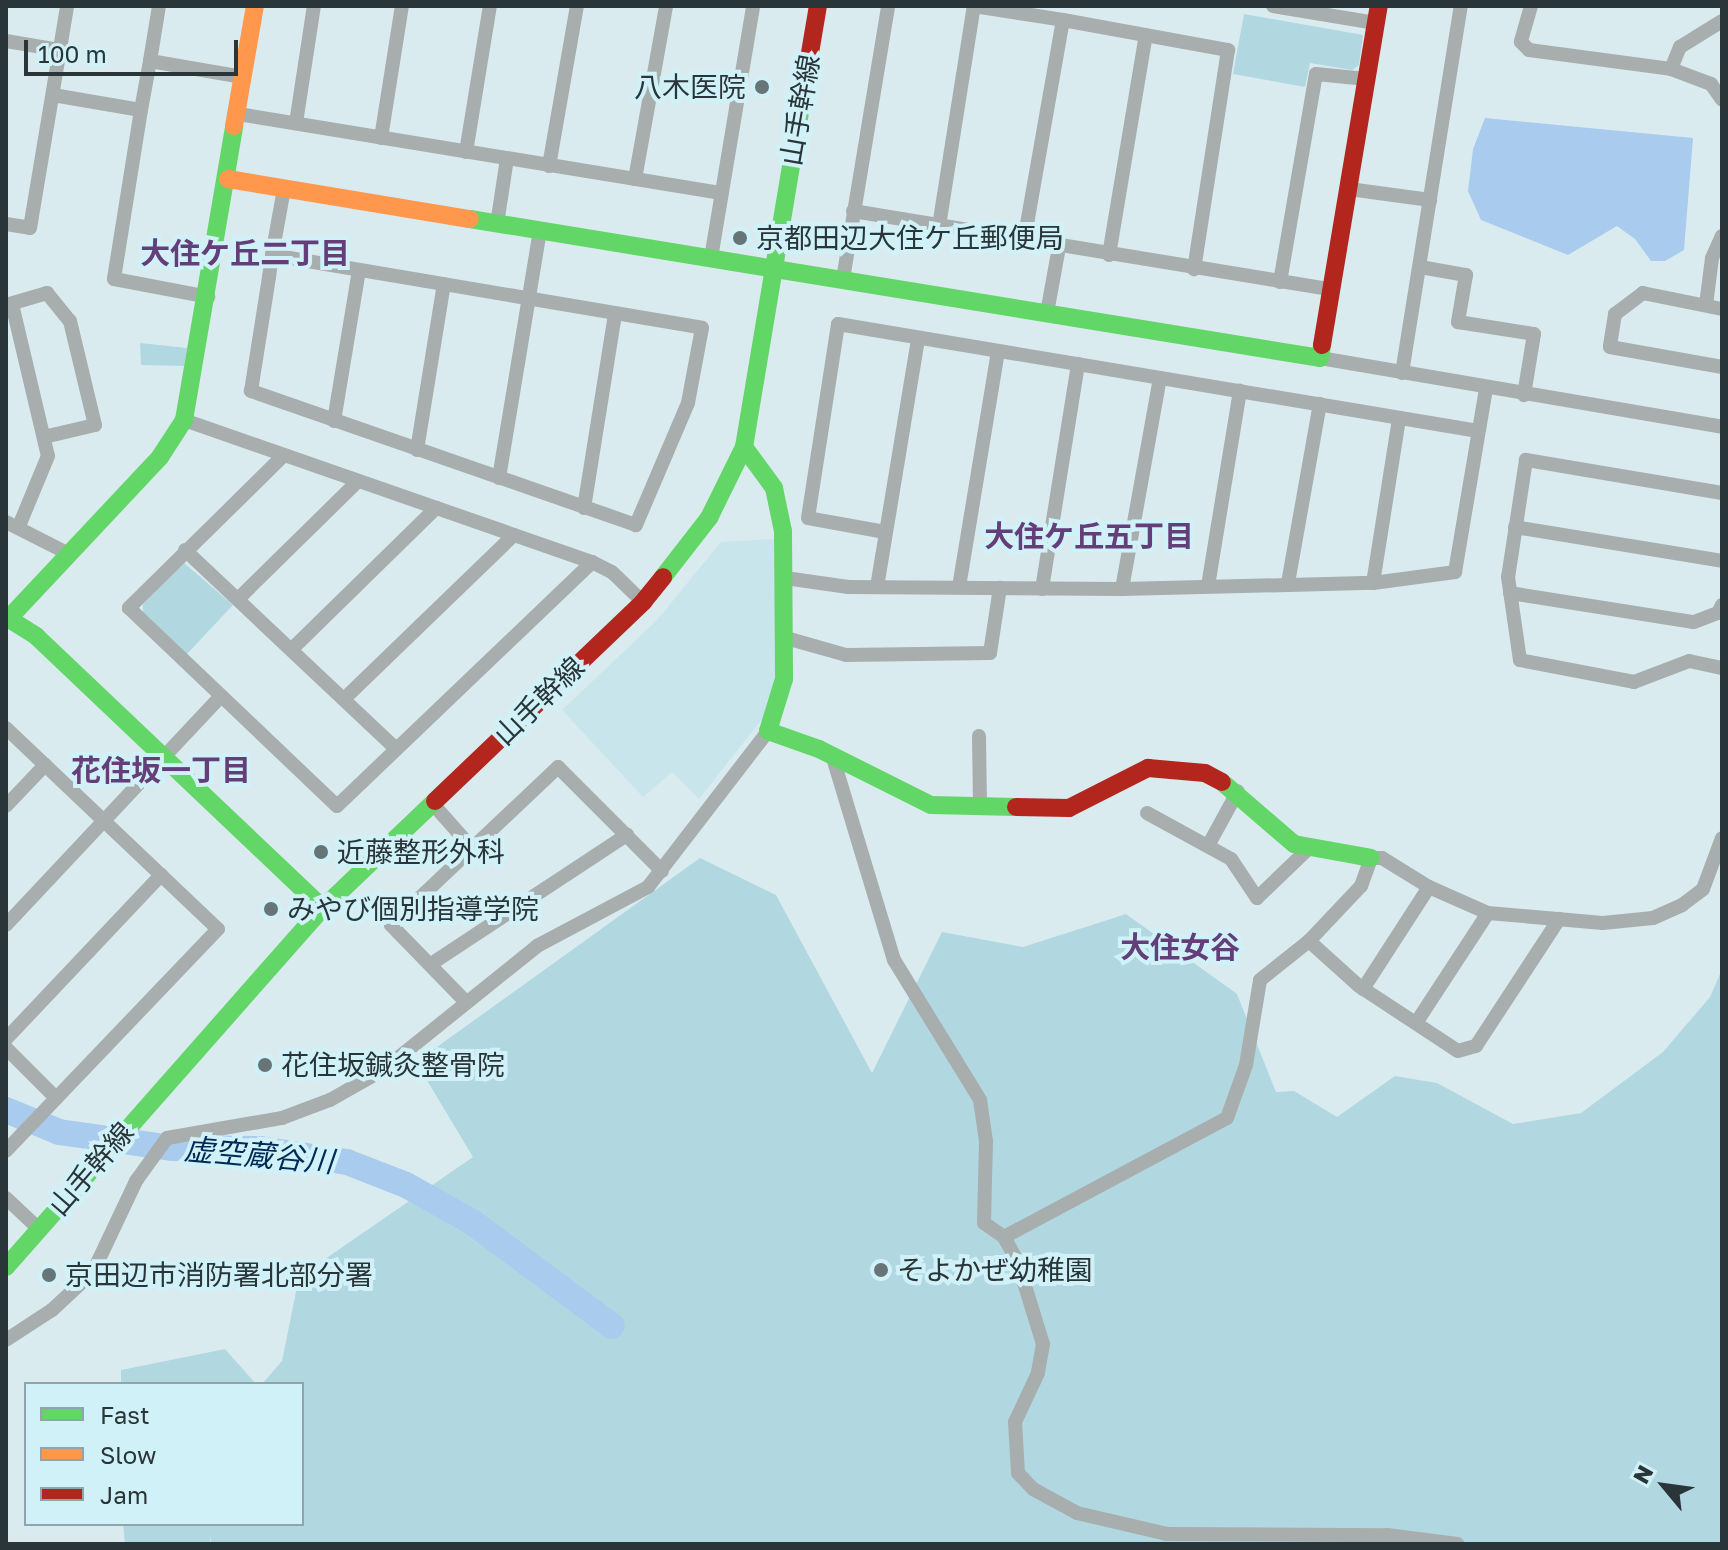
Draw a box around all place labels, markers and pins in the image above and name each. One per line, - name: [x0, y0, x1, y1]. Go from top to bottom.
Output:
- place label: 八木医院: [634, 70, 746, 104]
- marker: 八木医院: [753, 78, 771, 96]
- place label: 京都田辺大住ケ丘郵便局: [756, 221, 1064, 255]
- marker: 京都田辺大住ケ丘郵便局: [731, 229, 749, 247]
- place label: 近藤整形外科: [337, 835, 505, 869]
- marker: 近藤整形外科: [312, 843, 330, 861]
- place label: みやび個別指導学院: [287, 892, 539, 926]
- marker: みやび個別指導学院: [262, 900, 280, 918]
- place label: 花住坂鍼灸整骨院: [281, 1048, 505, 1082]
- marker: 花住坂鍼灸整骨院: [256, 1056, 274, 1074]
- place label: そよかぜ幼稚園: [897, 1253, 1093, 1287]
- place label: 京田辺市消防署北部分署: [65, 1258, 373, 1292]
- marker: そよかぜ幼稚園: [872, 1261, 890, 1279]
- marker: 京田辺市消防署北部分署: [40, 1266, 58, 1284]

